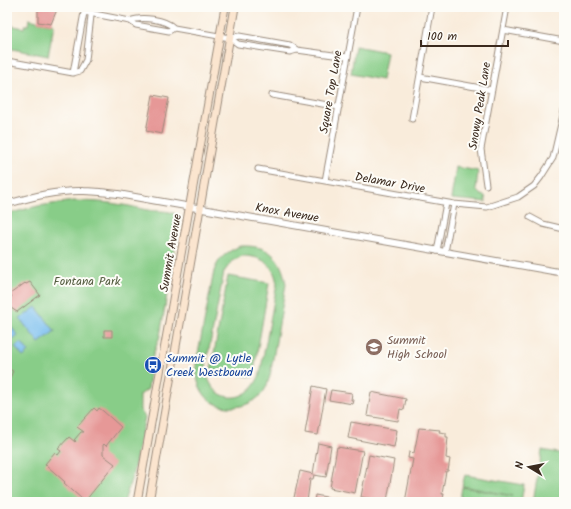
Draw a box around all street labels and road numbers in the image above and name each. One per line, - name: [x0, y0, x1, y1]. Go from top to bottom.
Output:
- street label: Square Top Lane: [314, 48, 348, 135]
- street label: Snowy Peak Lane: [464, 60, 496, 151]
- street label: Delamar Drive: [354, 168, 427, 199]
- street label: Knox Avenue: [254, 198, 321, 228]
- street label: Summit Avenue: [155, 212, 187, 293]

